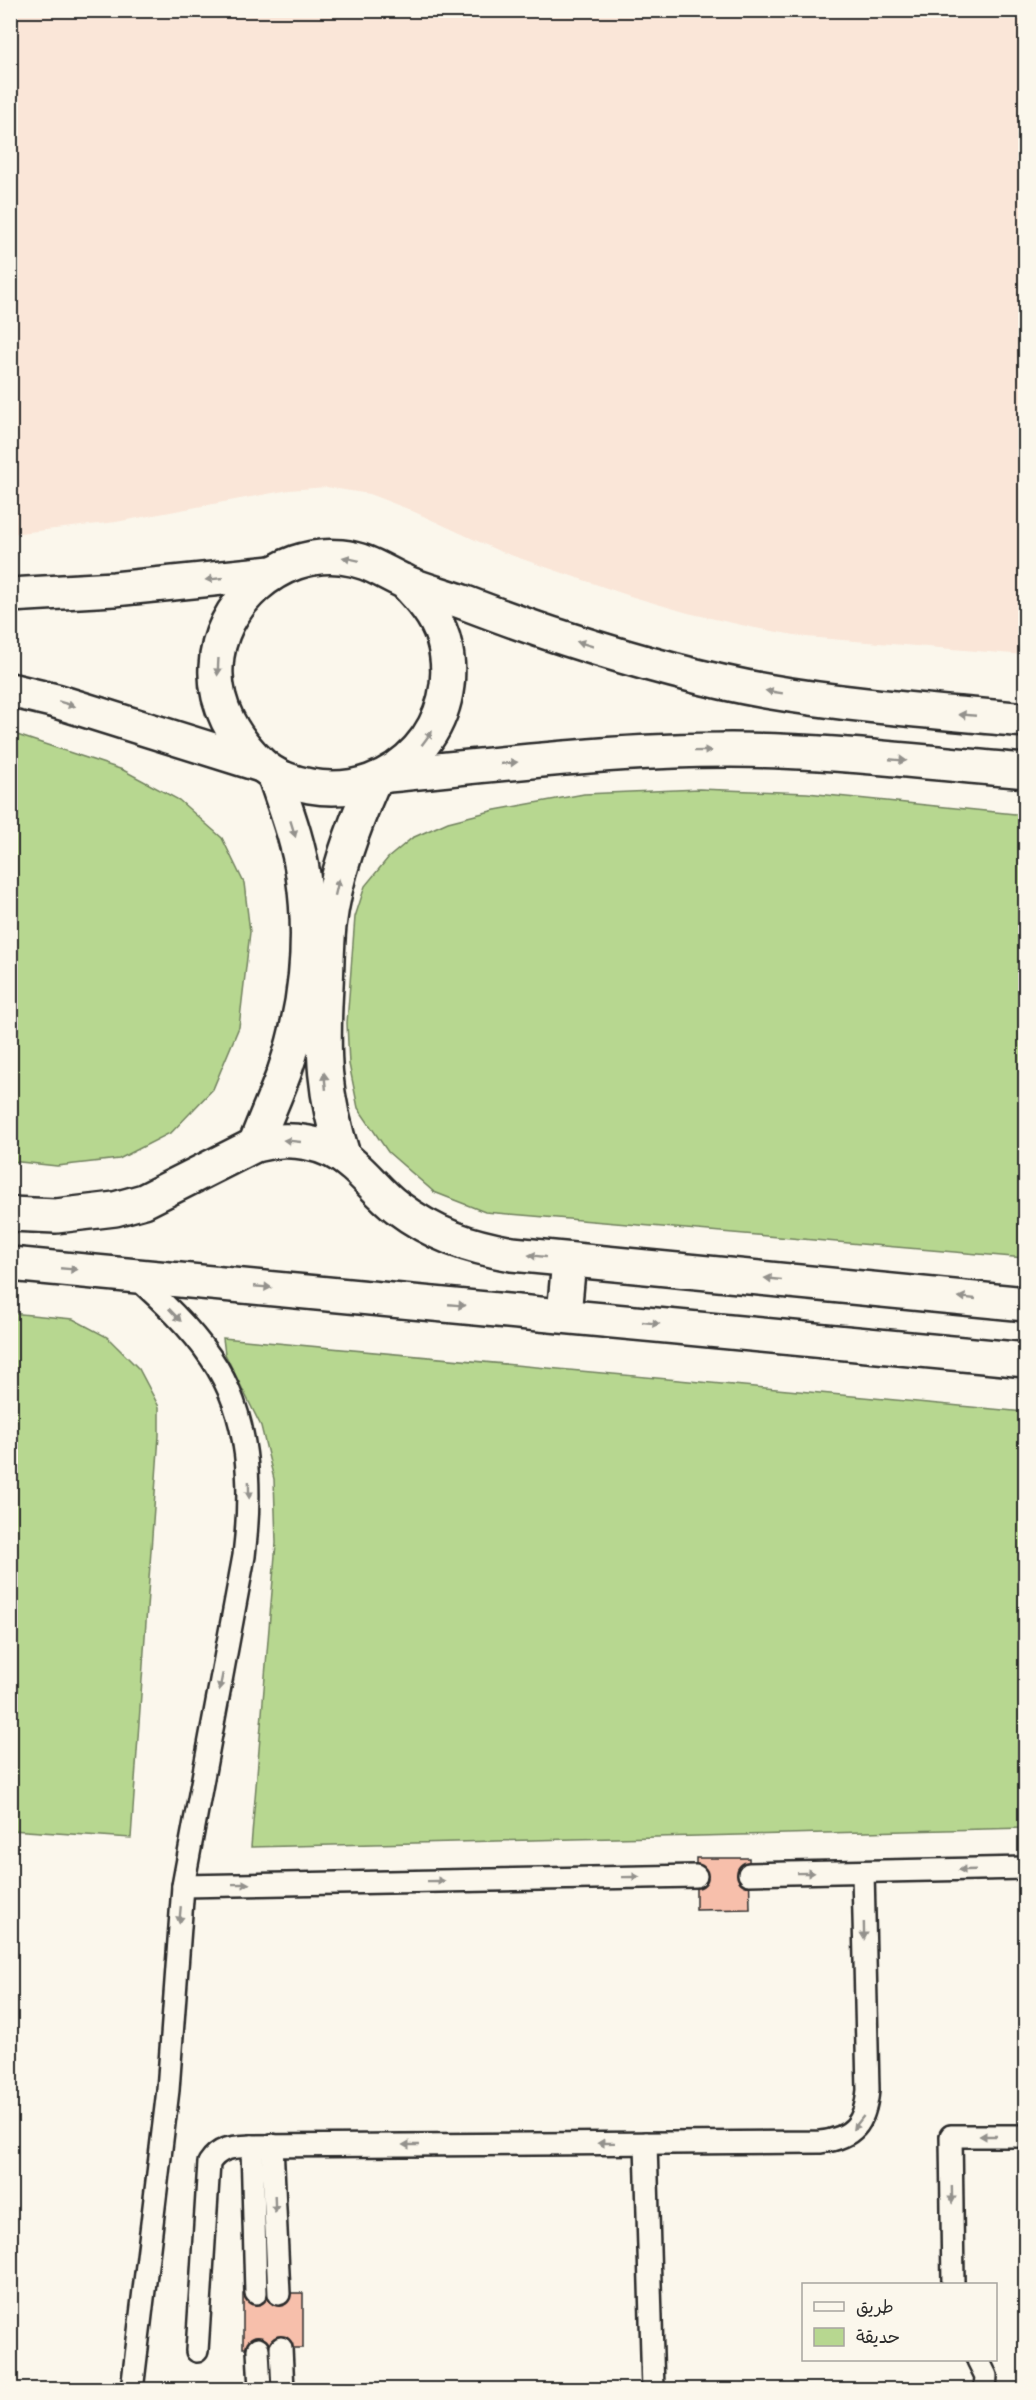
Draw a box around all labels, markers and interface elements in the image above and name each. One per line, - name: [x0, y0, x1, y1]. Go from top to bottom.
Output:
- one-way arrow: [342, 554, 360, 564]
- one-way arrow: [204, 574, 223, 584]
- one-way arrow: [576, 639, 594, 648]
- one-way arrow: [213, 657, 222, 676]
- one-way arrow: [764, 687, 783, 696]
- one-way arrow: [58, 700, 76, 709]
- one-way arrow: [958, 710, 977, 719]
- one-way arrow: [421, 731, 433, 747]
- one-way arrow: [694, 746, 713, 756]
- one-way arrow: [888, 755, 907, 765]
- one-way arrow: [499, 758, 518, 768]
- one-way arrow: [289, 820, 298, 838]
- one-way arrow: [333, 877, 342, 896]
- one-way arrow: [320, 1071, 330, 1090]
- one-way arrow: [282, 1136, 301, 1146]
- one-way arrow: [528, 1251, 547, 1261]
- one-way arrow: [59, 1264, 78, 1274]
- one-way arrow: [764, 1274, 783, 1284]
- one-way arrow: [253, 1282, 272, 1292]
- one-way arrow: [958, 1293, 977, 1303]
- one-way arrow: [448, 1300, 467, 1310]
- one-way arrow: [168, 1307, 181, 1322]
- one-way arrow: [642, 1318, 661, 1328]
- one-way arrow: [244, 1480, 254, 1499]
- one-way arrow: [216, 1673, 225, 1692]
- one-way arrow: [958, 1865, 977, 1874]
- one-way arrow: [796, 1868, 815, 1878]
- one-way arrow: [621, 1872, 640, 1882]
- one-way arrow: [426, 1876, 445, 1885]
- one-way arrow: [232, 1880, 251, 1889]
- one-way arrow: [175, 1906, 185, 1925]
- one-way arrow: [859, 1921, 869, 1940]
- one-way arrow: [852, 2115, 864, 2130]
- one-way arrow: [979, 2131, 998, 2141]
- one-way arrow: [597, 2138, 616, 2148]
- one-way arrow: [402, 2140, 421, 2150]
- one-way arrow: [947, 2185, 957, 2204]
- one-way arrow: [270, 2194, 279, 2213]
- legend: [802, 2283, 997, 2361]
- text: طريق: [856, 2296, 894, 2318]
- text: حديقة: [856, 2326, 900, 2348]

